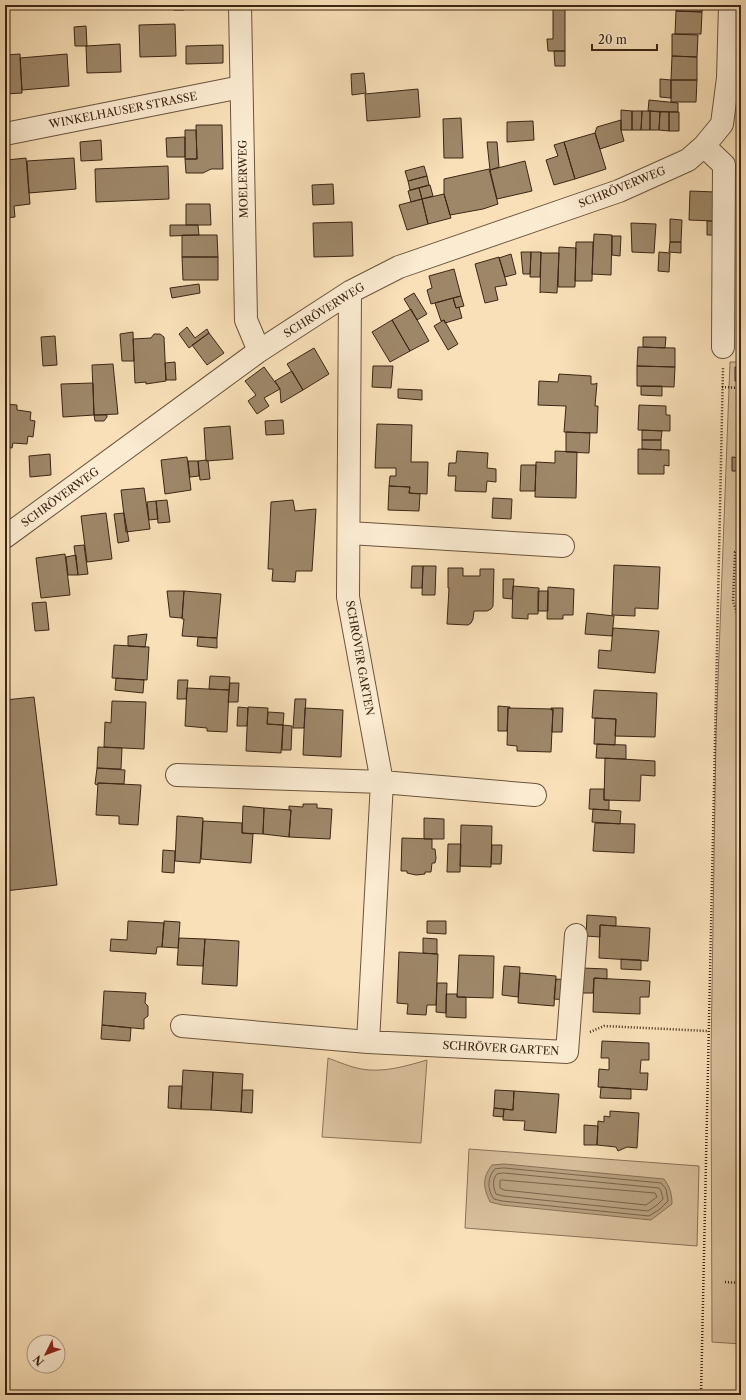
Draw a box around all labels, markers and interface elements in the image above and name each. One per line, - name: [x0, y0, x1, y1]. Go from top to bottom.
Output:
- scale bar: [592, 26, 657, 52]
- text: 20 m: [598, 32, 627, 47]
- street label: WINKELHAUSER STRASSE: [47, 89, 199, 131]
- street label: MOELERWEG: [235, 140, 251, 218]
- street label: SCHRÖVERWEG: [576, 162, 668, 211]
- street label: SCHRÖVERWEG: [280, 279, 367, 341]
- street label: SCHRÖVERWEG: [18, 463, 102, 530]
- street label: SCHRÖVER GARTEN: [343, 599, 378, 717]
- street label: SCHRÖVER GARTEN: [442, 1037, 560, 1058]
- north arrow: [26, 1334, 66, 1374]
- text: N: [30, 1352, 47, 1369]

